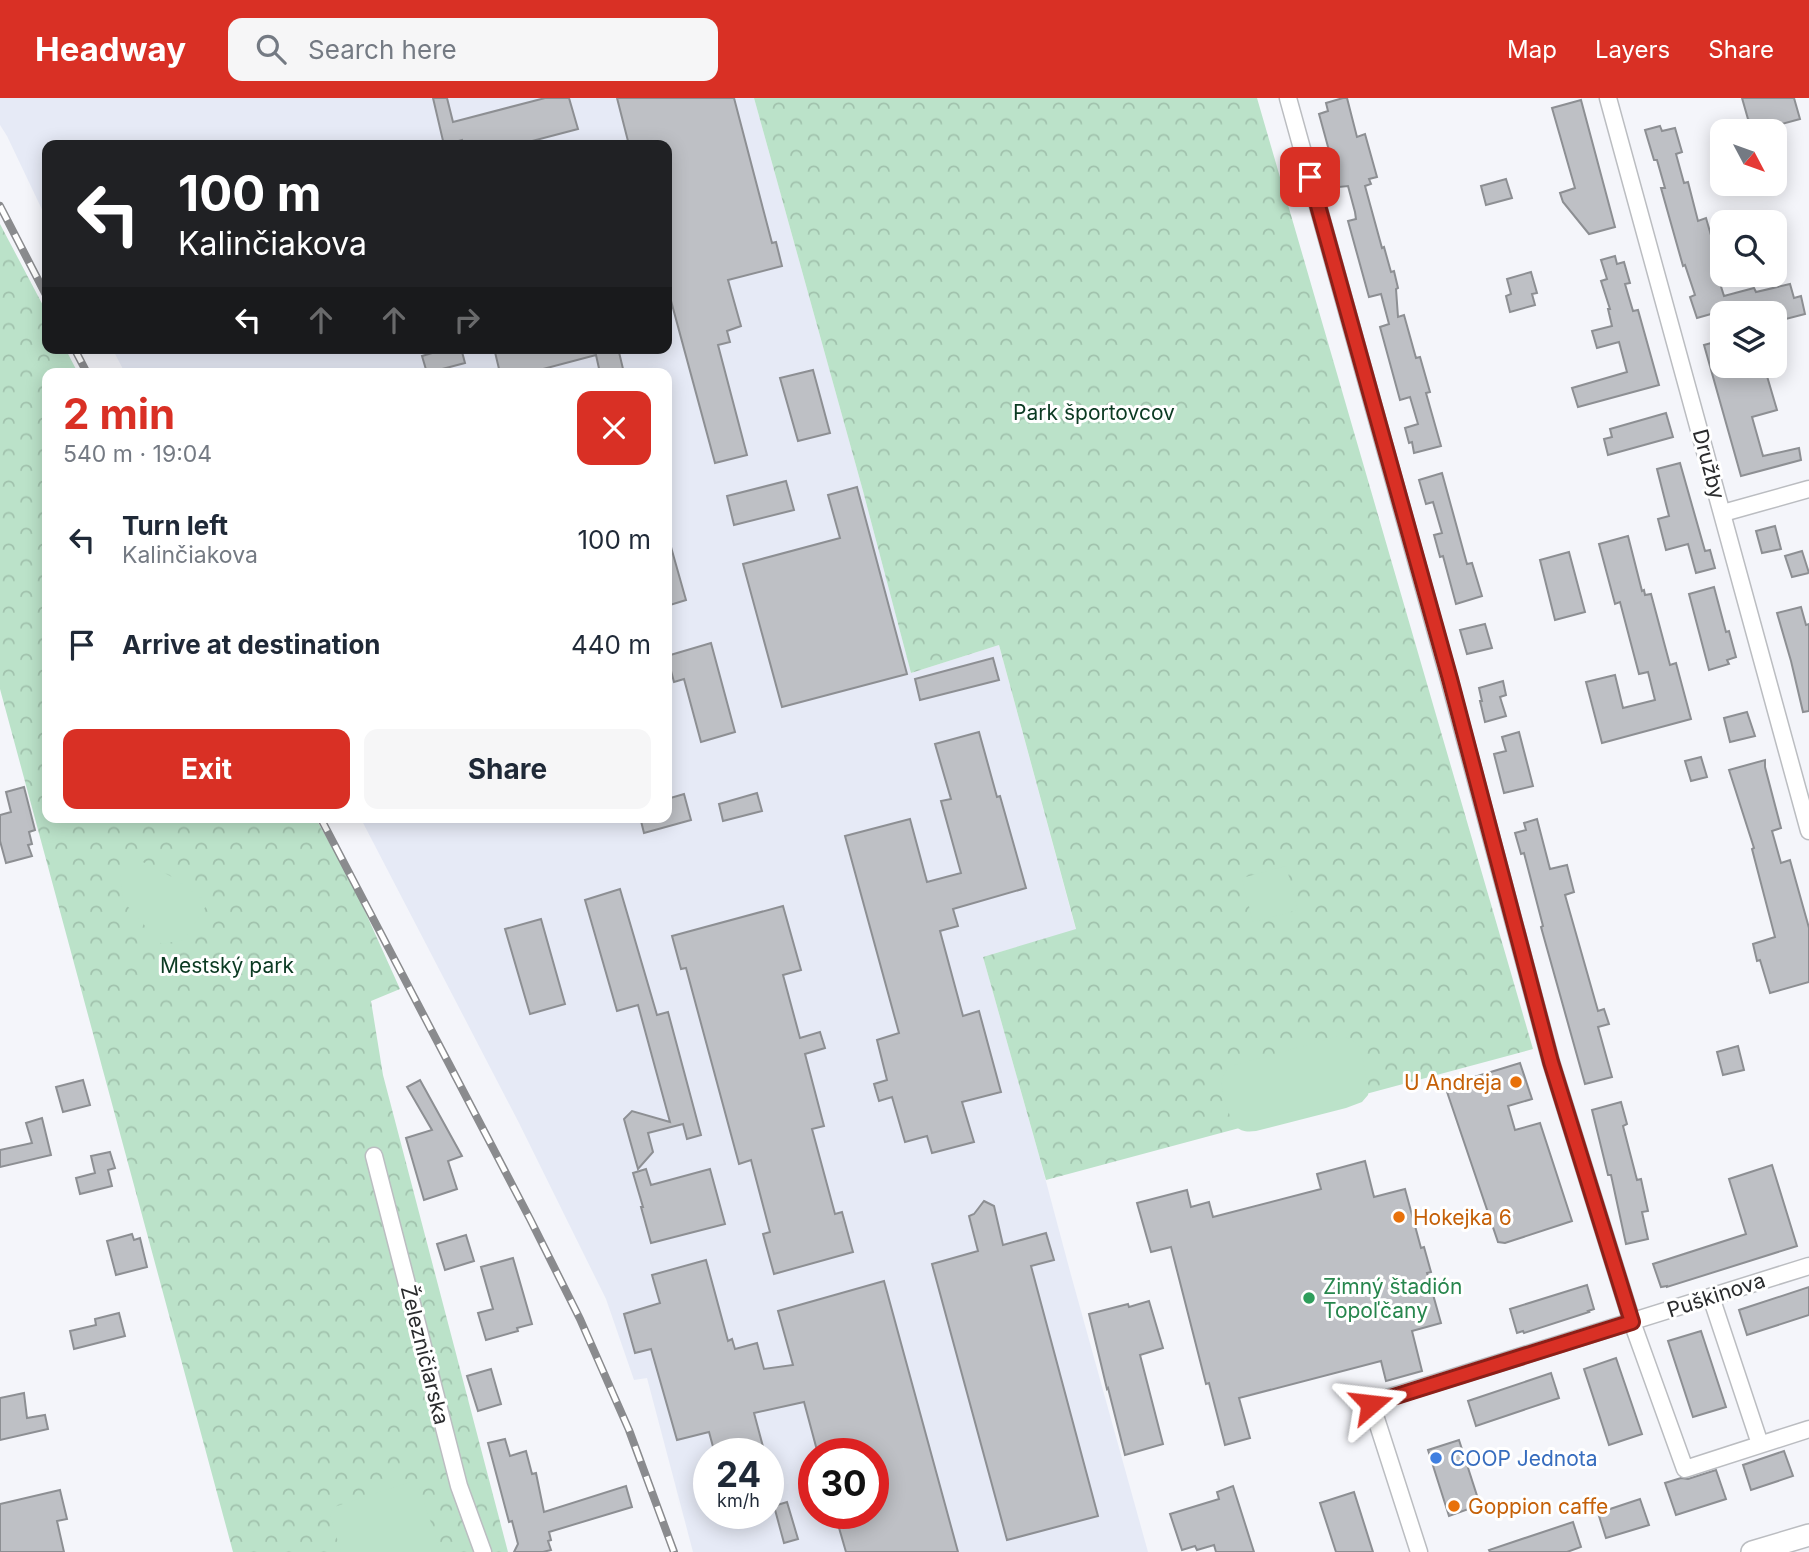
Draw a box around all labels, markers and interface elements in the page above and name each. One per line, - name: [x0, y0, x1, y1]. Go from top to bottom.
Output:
- search box: [228, 18, 718, 81]
- text: Headway: [35, 29, 186, 69]
- icon: search: [252, 30, 290, 68]
- text: Search here: [308, 34, 457, 65]
- text: Map: [1507, 35, 1557, 64]
- text: Layers: [1595, 35, 1670, 64]
- text: Share: [1708, 35, 1774, 64]
- north arrow: [1710, 119, 1787, 196]
- map controls: [1710, 119, 1787, 378]
- pin: [1280, 147, 1340, 207]
- icon: arrive: [1291, 158, 1329, 196]
- text: 100 m: [178, 164, 322, 223]
- icon: left: [63, 168, 154, 259]
- button: search: [1710, 210, 1787, 287]
- text: Kalinčiakova: [178, 224, 367, 263]
- icon: left: [229, 301, 267, 339]
- icon: ahead: [302, 301, 340, 339]
- icon: ahead: [375, 301, 413, 339]
- icon: right: [448, 301, 486, 339]
- button: layers: [1710, 301, 1787, 378]
- text: 2 min: [63, 388, 175, 439]
- button: close: [577, 391, 651, 465]
- park label: Park športovcov: [1013, 400, 1175, 425]
- street label: Družby: [1688, 426, 1730, 502]
- text: 540 m · 19:04: [63, 440, 212, 468]
- text: Turn left: [122, 510, 228, 541]
- icon: left: [63, 521, 101, 559]
- text: 100 m: [578, 524, 651, 555]
- text: Kalinčiakova: [122, 541, 258, 569]
- icon: arrive: [63, 626, 101, 664]
- text: Arrive at destination: [122, 629, 381, 660]
- text: 440 m: [571, 629, 651, 660]
- button: Exit: [63, 729, 350, 809]
- button: Share: [364, 729, 651, 809]
- park label: Mestský park: [160, 953, 294, 978]
- place label: U Andreja: [1404, 1070, 1502, 1095]
- marker: U Andreja: [1508, 1074, 1524, 1090]
- place label: Hokejka 6: [1413, 1205, 1512, 1230]
- marker: Hokejka 6: [1391, 1209, 1407, 1225]
- street label: Puškinova: [1664, 1267, 1768, 1323]
- place label: Zimný štadión Topoľčany: [1323, 1274, 1462, 1323]
- street label: Železničiarska: [396, 1282, 455, 1427]
- marker: Zimný štadión Topoľčany: [1301, 1290, 1317, 1306]
- position arrow: [1334, 1367, 1408, 1441]
- speed limit sign: 30: [798, 1438, 889, 1529]
- place label: COOP Jednota: [1450, 1446, 1598, 1471]
- marker: COOP Jednota: [1428, 1450, 1444, 1466]
- text: 24: [716, 1453, 761, 1495]
- text: km/h: [717, 1490, 760, 1511]
- place label: Goppion caffe: [1468, 1494, 1608, 1519]
- marker: Goppion caffe: [1446, 1498, 1462, 1514]

